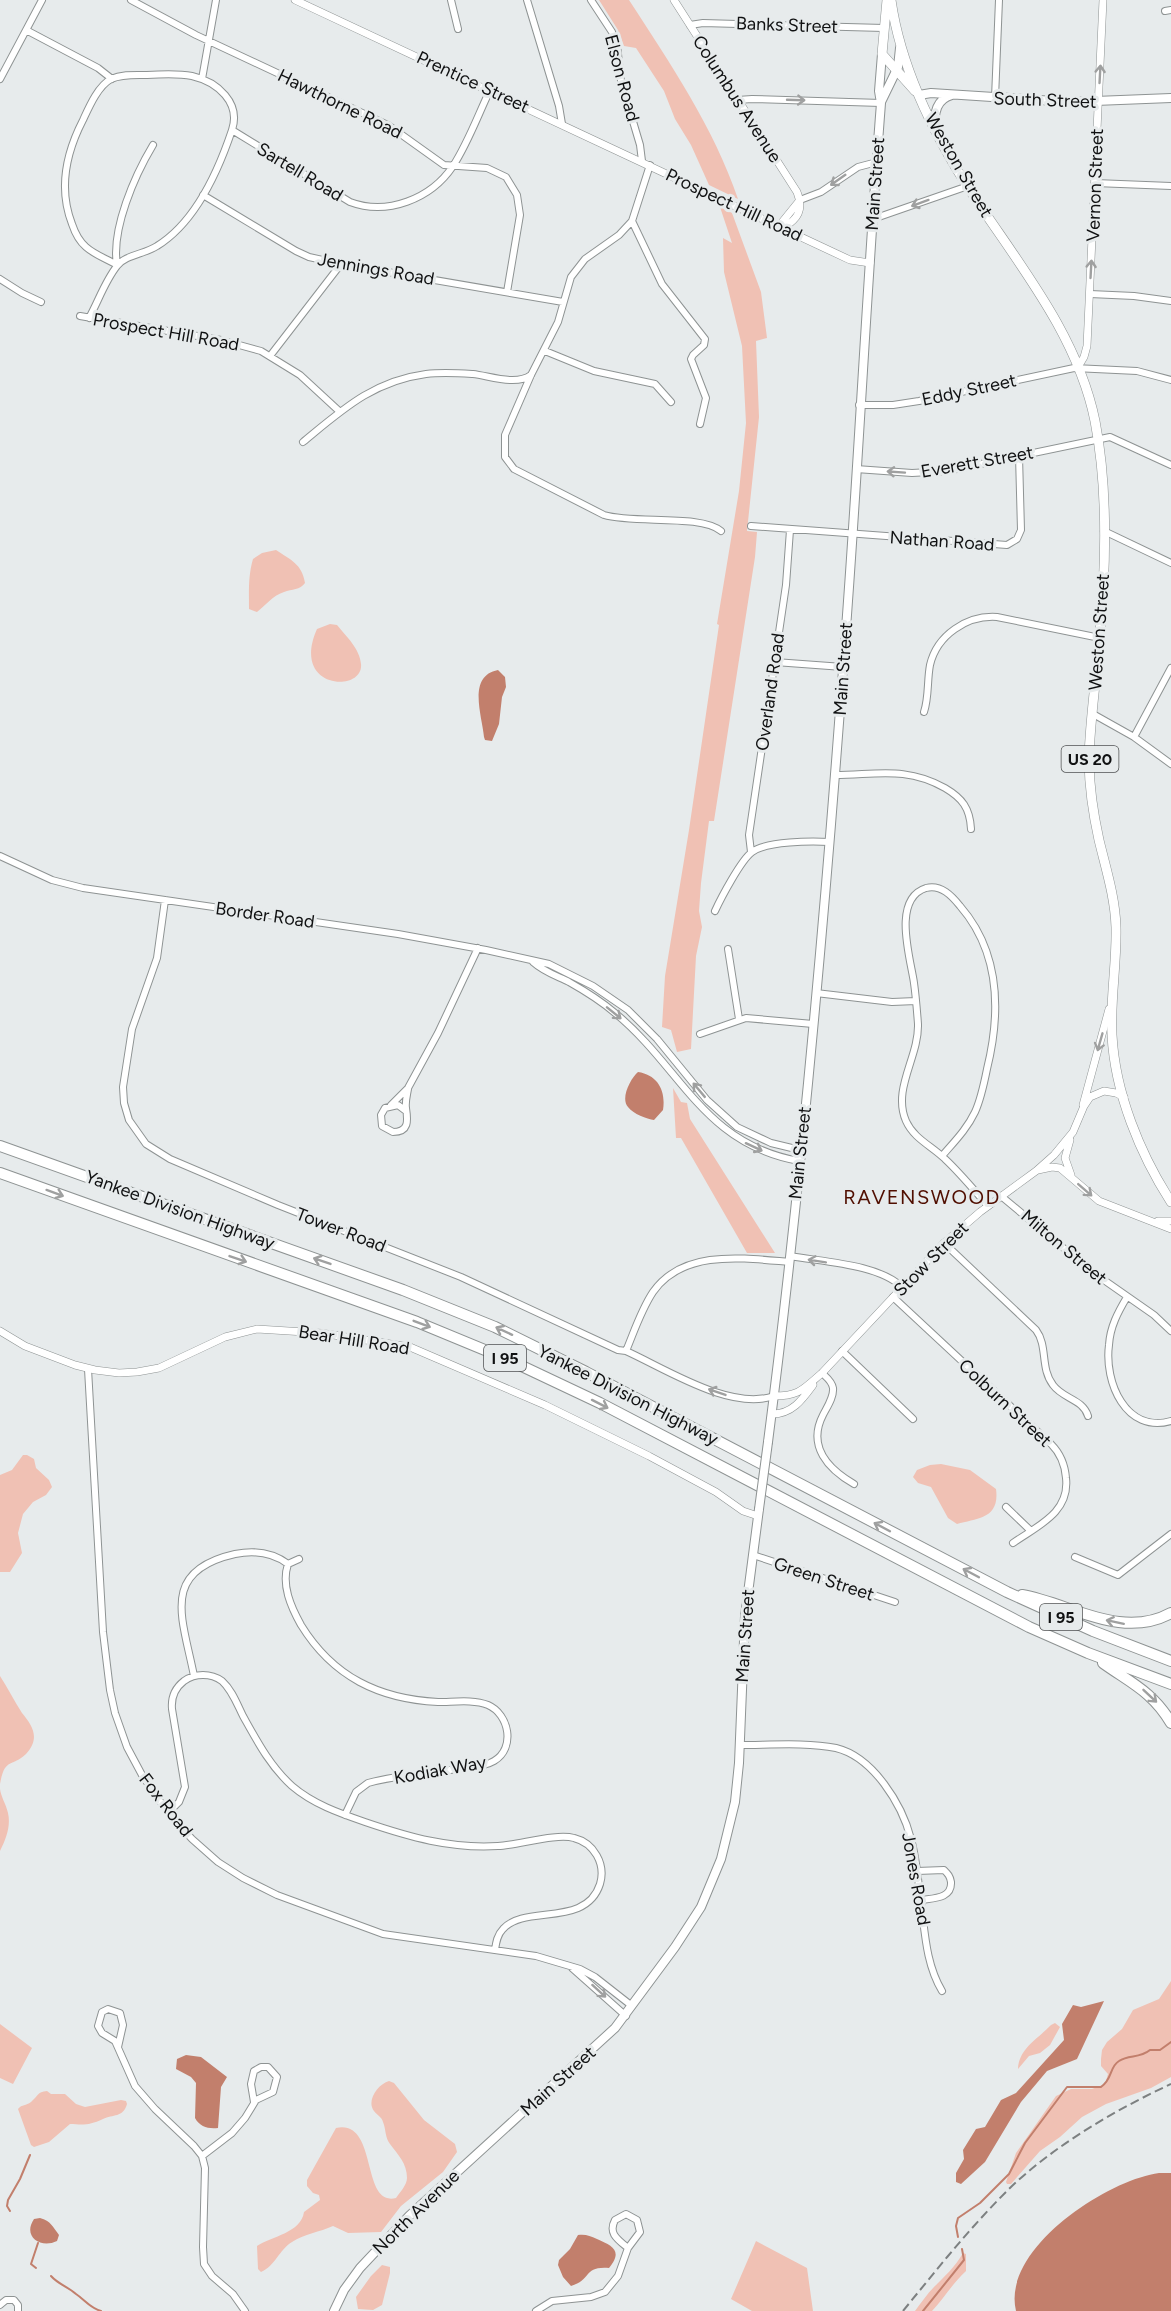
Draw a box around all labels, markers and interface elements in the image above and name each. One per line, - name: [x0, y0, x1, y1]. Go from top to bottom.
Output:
- street label: Banks Street: [736, 12, 839, 38]
- street label: Columbus Avenue: [688, 31, 786, 167]
- street label: Elson Road: [600, 32, 644, 124]
- street label: Prentice Street: [413, 46, 533, 118]
- street label: Hawthorne Road: [274, 64, 406, 144]
- one-way arrow: [1094, 65, 1105, 85]
- street label: South Street: [993, 87, 1097, 113]
- one-way arrow: [786, 95, 806, 106]
- street label: Weston Street: [920, 109, 998, 221]
- street label: Vernon Street: [1082, 128, 1108, 242]
- street label: Main Street: [861, 136, 889, 231]
- street label: Sartell Road: [253, 138, 347, 206]
- street label: Prospect Hill Road: [662, 164, 806, 246]
- one-way arrow: [830, 174, 846, 186]
- one-way arrow: [912, 199, 930, 210]
- street label: Jennings Road: [316, 248, 436, 290]
- one-way arrow: [1085, 260, 1097, 280]
- street label: Prospect Hill Road: [91, 308, 241, 356]
- street label: Eddy Street: [920, 369, 1018, 411]
- street label: Everett Street: [919, 441, 1035, 483]
- one-way arrow: [887, 467, 906, 478]
- street label: Nathan Road: [889, 526, 995, 556]
- street label: Weston Street: [1084, 573, 1114, 691]
- street label: Main Street: [829, 621, 857, 716]
- street label: Overland Road: [751, 632, 789, 752]
- road number: US 20: [1062, 746, 1118, 772]
- street label: Border Road: [214, 897, 316, 933]
- one-way arrow: [606, 1006, 622, 1019]
- one-way arrow: [1094, 1032, 1105, 1051]
- one-way arrow: [693, 1082, 706, 1098]
- street label: Main Street: [784, 1105, 816, 1201]
- one-way arrow: [744, 1141, 762, 1153]
- street label: Yankee Division Highway: [82, 1165, 278, 1255]
- one-way arrow: [1077, 1183, 1092, 1197]
- district label: RAVENSWOOD: [843, 1185, 1001, 1209]
- one-way arrow: [45, 1188, 64, 1199]
- street label: Tower Road: [293, 1203, 389, 1257]
- street label: Milton Street: [1017, 1205, 1112, 1289]
- street label: Stow Street: [889, 1217, 973, 1301]
- one-way arrow: [229, 1254, 247, 1265]
- one-way arrow: [313, 1255, 332, 1266]
- one-way arrow: [808, 1255, 827, 1266]
- one-way arrow: [413, 1319, 431, 1330]
- street label: Bear Hill Road: [297, 1320, 411, 1360]
- one-way arrow: [495, 1325, 513, 1337]
- street label: Yankee Division Highway: [534, 1340, 722, 1450]
- road number: I 95: [484, 1345, 526, 1371]
- street label: Colburn Street: [954, 1354, 1056, 1452]
- one-way arrow: [708, 1385, 727, 1396]
- one-way arrow: [591, 1398, 609, 1410]
- one-way arrow: [874, 1520, 892, 1532]
- street label: Green Street: [771, 1552, 877, 1606]
- one-way arrow: [962, 1567, 980, 1578]
- street label: Main Street: [731, 1588, 759, 1683]
- road number: I 95: [1040, 1604, 1082, 1630]
- one-way arrow: [1105, 1616, 1125, 1627]
- one-way arrow: [1143, 1689, 1158, 1703]
- street label: Kodiak Way: [392, 1751, 488, 1789]
- street label: Fox Road: [134, 1769, 198, 1841]
- street label: Jones Road: [897, 1831, 935, 1927]
- one-way arrow: [591, 1984, 606, 1998]
- street label: Main Street: [516, 2041, 600, 2120]
- street label: North Avenue: [368, 2165, 464, 2259]

